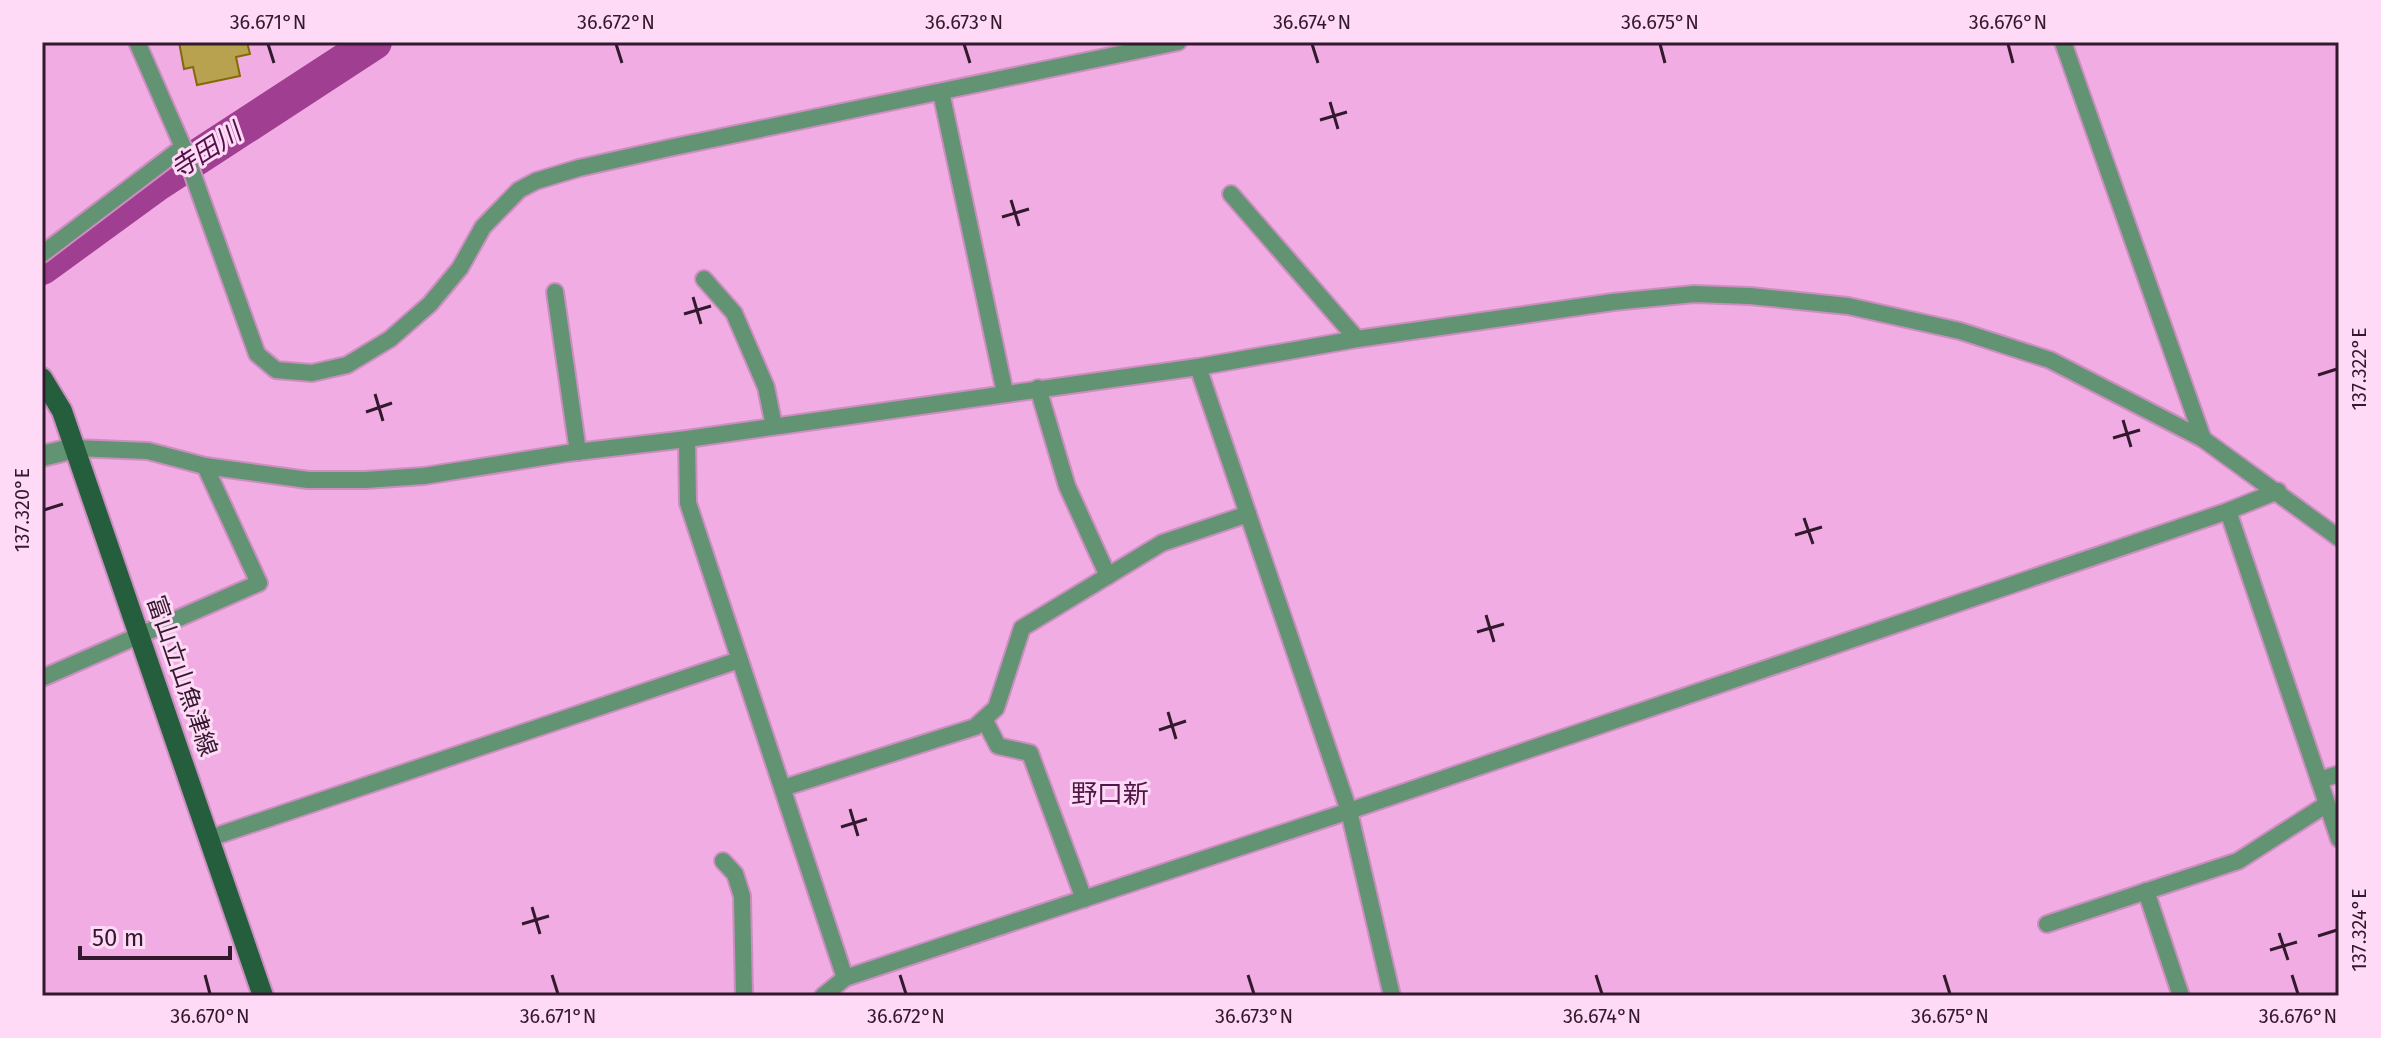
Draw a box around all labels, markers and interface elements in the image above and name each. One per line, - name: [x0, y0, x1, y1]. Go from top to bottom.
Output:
- text: 36.671°N: [230, 10, 306, 34]
- text: 36.672°N: [577, 10, 655, 34]
- text: 36.673°N: [925, 10, 1003, 34]
- text: 36.674°N: [1273, 10, 1351, 34]
- text: 36.675°N: [1621, 10, 1699, 34]
- text: 36.676°N: [1969, 10, 2047, 34]
- water label: 寺田川: [165, 115, 250, 185]
- text: 137.322°E: [2347, 327, 2371, 411]
- text: 137.320°E: [10, 468, 34, 552]
- street label: 富山立山魚津線: [141, 592, 223, 760]
- district label: 野口新: [1071, 779, 1149, 810]
- text: 137.324°E: [2347, 888, 2371, 972]
- scale bar: [80, 910, 230, 960]
- text: 50 m: [92, 924, 144, 952]
- text: 36.670°N: [170, 1004, 250, 1028]
- text: 36.671°N: [520, 1004, 596, 1028]
- text: 36.672°N: [867, 1004, 945, 1028]
- text: 36.673°N: [1215, 1004, 1293, 1028]
- text: 36.674°N: [1563, 1004, 1641, 1028]
- text: 36.675°N: [1911, 1004, 1989, 1028]
- text: 36.676°N: [2259, 1004, 2337, 1028]

